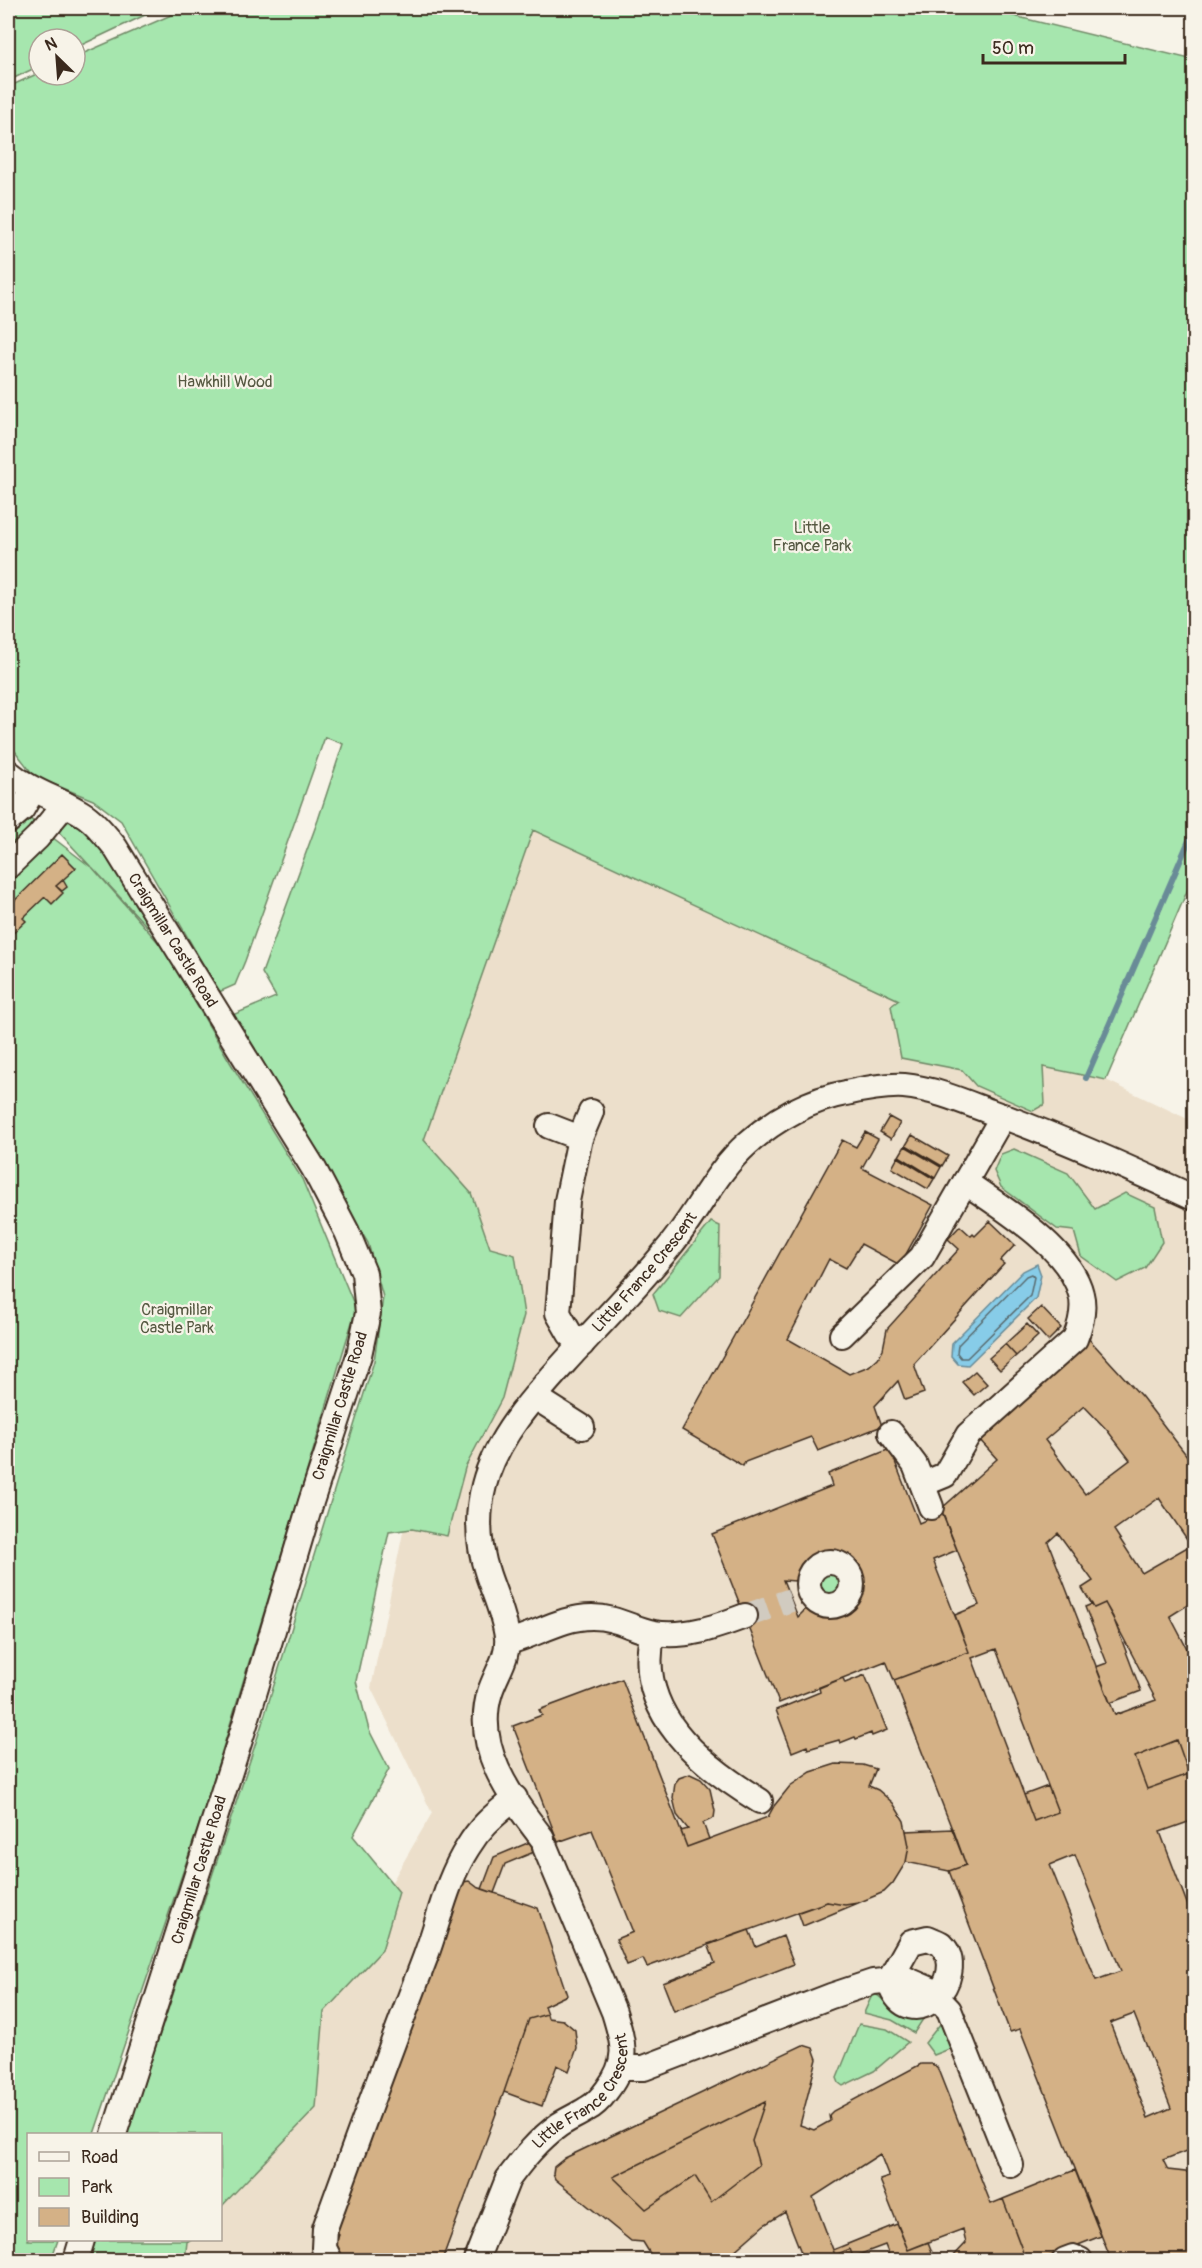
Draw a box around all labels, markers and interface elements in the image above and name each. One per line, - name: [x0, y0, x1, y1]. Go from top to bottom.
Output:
- north arrow: [27, 27, 87, 87]
- scale bar: [983, 27, 1126, 65]
- text: N: [42, 33, 60, 56]
- text: 50 m: [992, 37, 1034, 60]
- park label: Hawkhill Wood: [177, 372, 273, 392]
- park label: Little France Park: [773, 518, 852, 556]
- street label: Craigmillar Castle Road: [124, 869, 222, 1011]
- street label: Little France Crescent: [588, 1208, 702, 1337]
- park label: Craigmillar Castle Park: [140, 1300, 214, 1338]
- street label: Craigmillar Castle Road: [308, 1329, 372, 1483]
- street label: Craigmillar Castle Road: [167, 1793, 231, 1947]
- street label: Little France Crescent: [528, 2031, 633, 2153]
- legend: [27, 2133, 222, 2241]
- text: Road: [81, 2146, 118, 2169]
- text: Park: [81, 2176, 113, 2199]
- text: Building: [81, 2206, 139, 2229]

